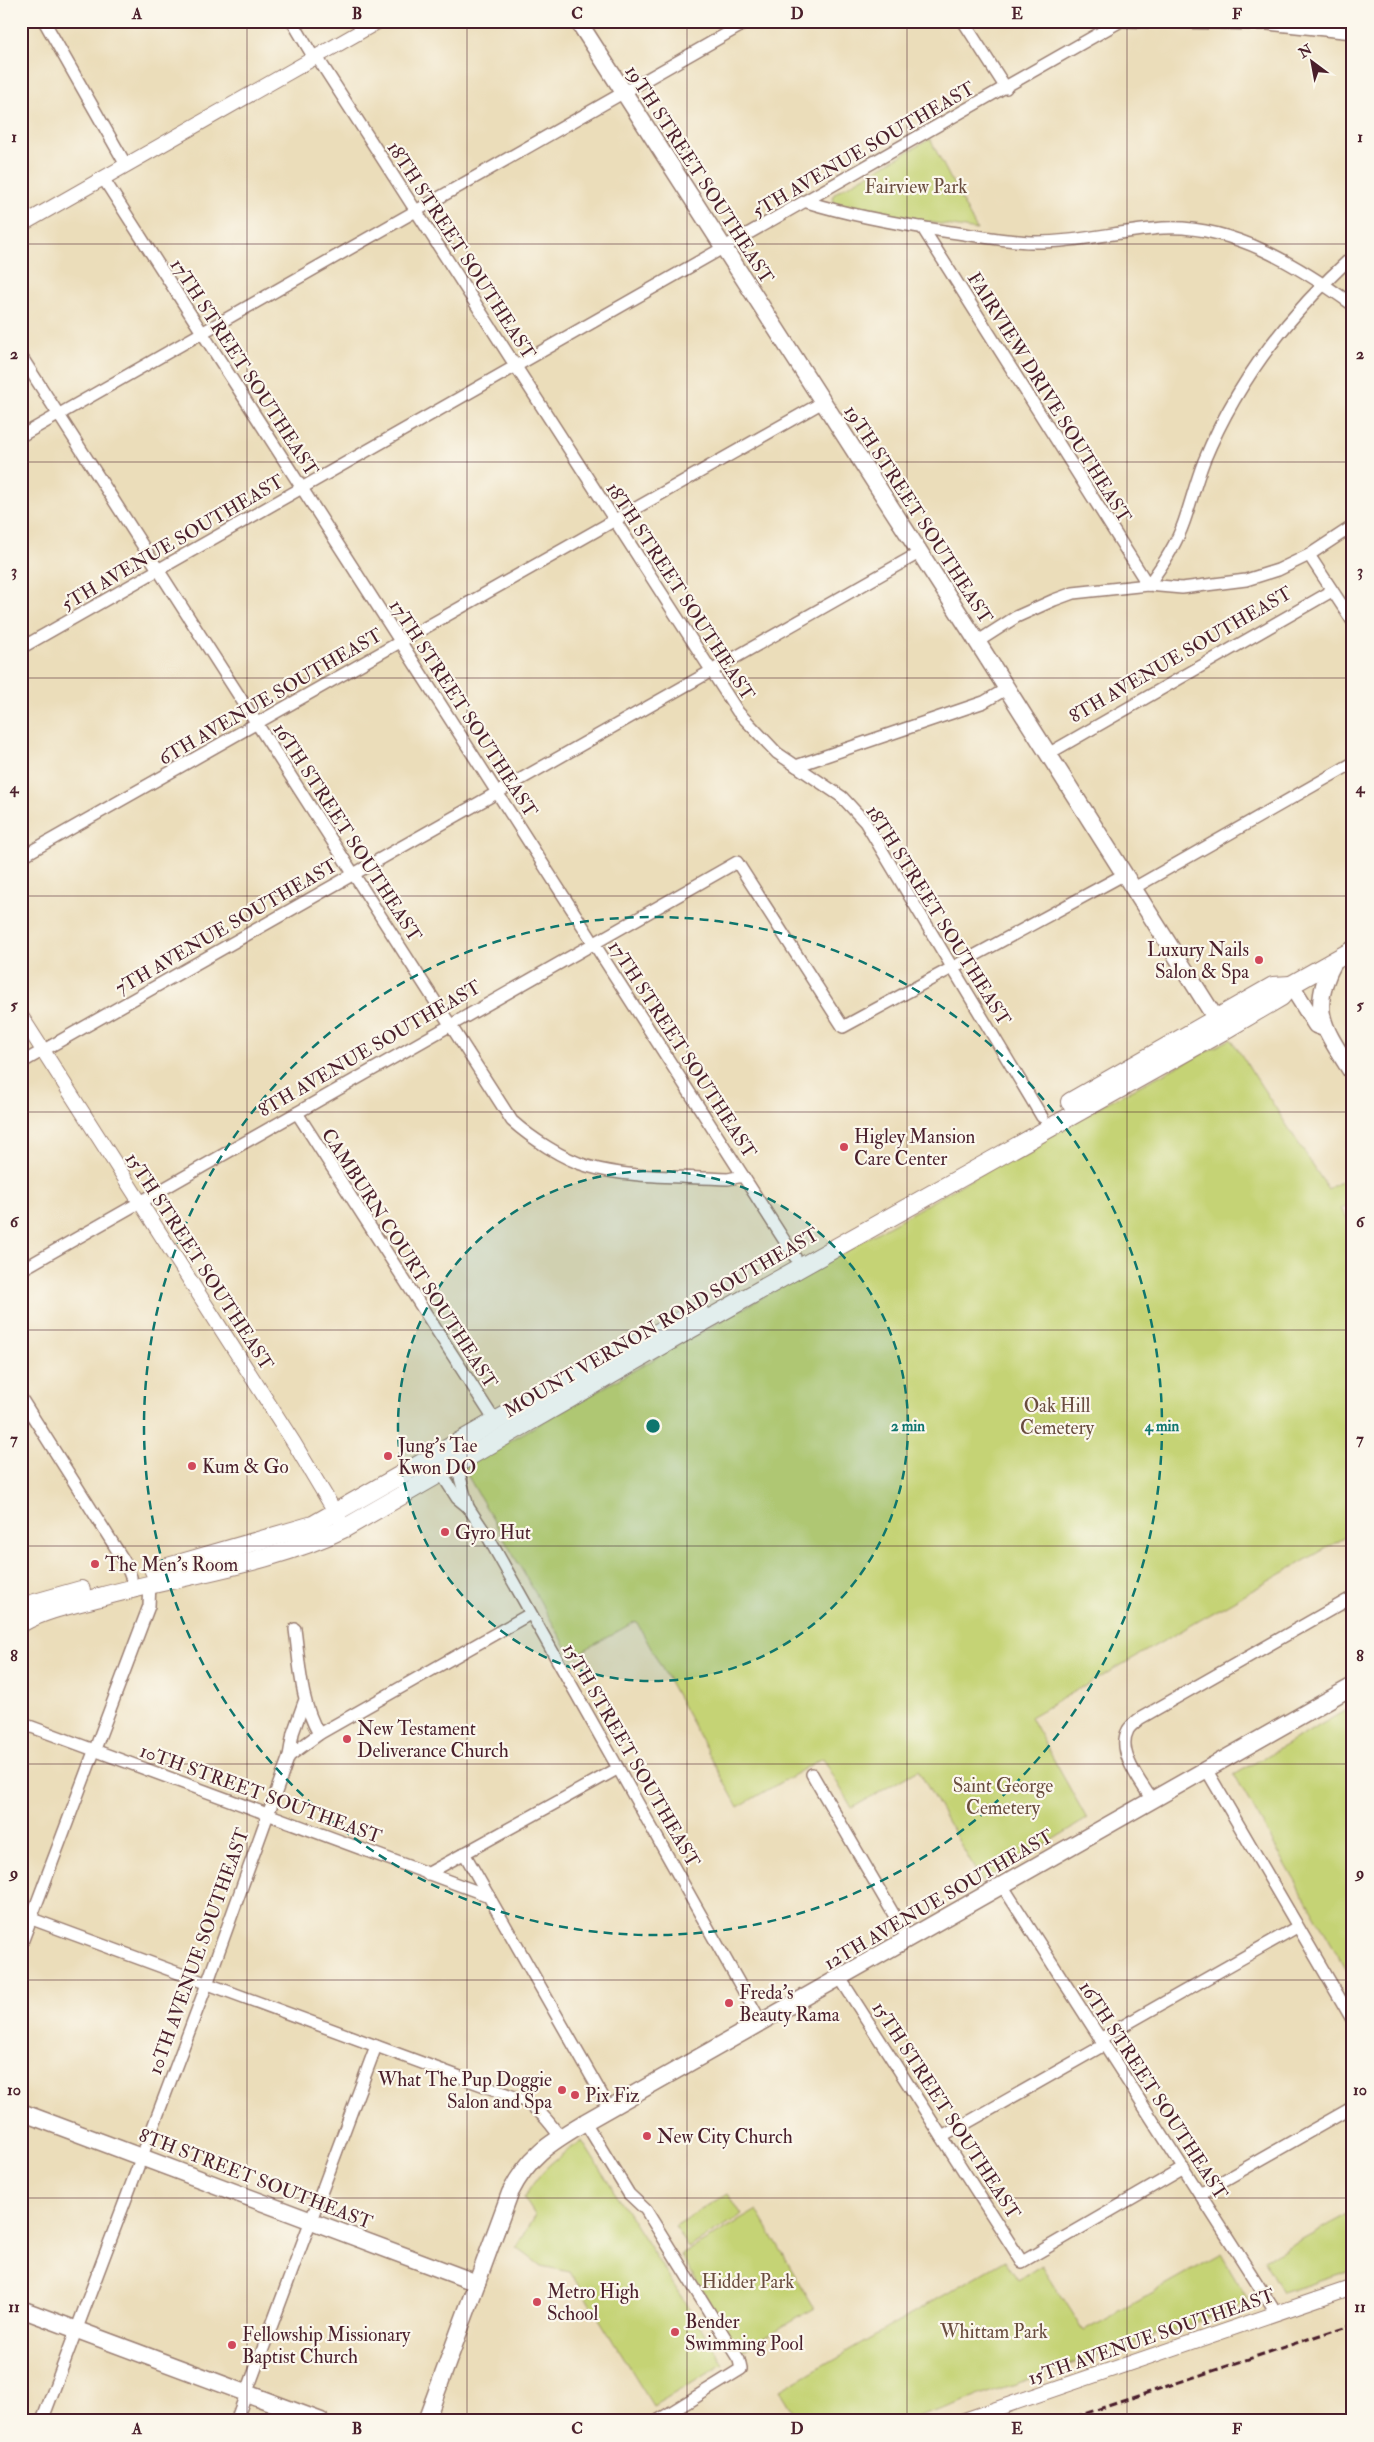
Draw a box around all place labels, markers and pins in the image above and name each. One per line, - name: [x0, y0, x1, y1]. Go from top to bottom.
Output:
- place label: Luxury Nails Salon & Spa: [1147, 938, 1249, 985]
- marker: Luxury Nails Salon & Spa: [1253, 954, 1265, 966]
- place label: Higley Mansion Care Center: [854, 1125, 976, 1171]
- marker: Higley Mansion Care Center: [838, 1141, 850, 1153]
- centre of rings: [644, 1417, 662, 1435]
- place label: Jung's Tae Kwon DO: [397, 1434, 477, 1480]
- marker: Jung's Tae Kwon DO: [382, 1450, 394, 1462]
- place label: Kum & Go: [202, 1455, 289, 1479]
- marker: Kum & Go: [186, 1460, 198, 1472]
- place label: Gyro Hut: [455, 1521, 531, 1545]
- marker: Gyro Hut: [439, 1526, 451, 1538]
- place label: The Men's Room: [105, 1553, 239, 1577]
- marker: The Men's Room: [89, 1558, 101, 1570]
- place label: New Testament Deliverance Church: [357, 1717, 509, 1763]
- marker: New Testament Deliverance Church: [341, 1733, 353, 1745]
- place label: Freda's Beauty Rama: [739, 1981, 840, 2027]
- marker: Freda's Beauty Rama: [723, 1997, 735, 2009]
- place label: What The Pup Doggie Salon and Spa: [377, 2068, 552, 2115]
- marker: What The Pup Doggie Salon and Spa: [556, 2084, 568, 2096]
- place label: Pix Fiz: [585, 2084, 640, 2108]
- marker: Pix Fiz: [569, 2089, 581, 2101]
- place label: New City Church: [657, 2125, 793, 2149]
- marker: New City Church: [641, 2130, 653, 2142]
- place label: Metro High School: [547, 2280, 639, 2326]
- marker: Metro High School: [531, 2296, 543, 2308]
- place label: Bender Swimming Pool: [685, 2310, 804, 2356]
- place label: Fellowship Missionary Baptist Church: [242, 2323, 411, 2370]
- marker: Bender Swimming Pool: [669, 2326, 681, 2338]
- marker: Fellowship Missionary Baptist Church: [226, 2339, 238, 2351]

